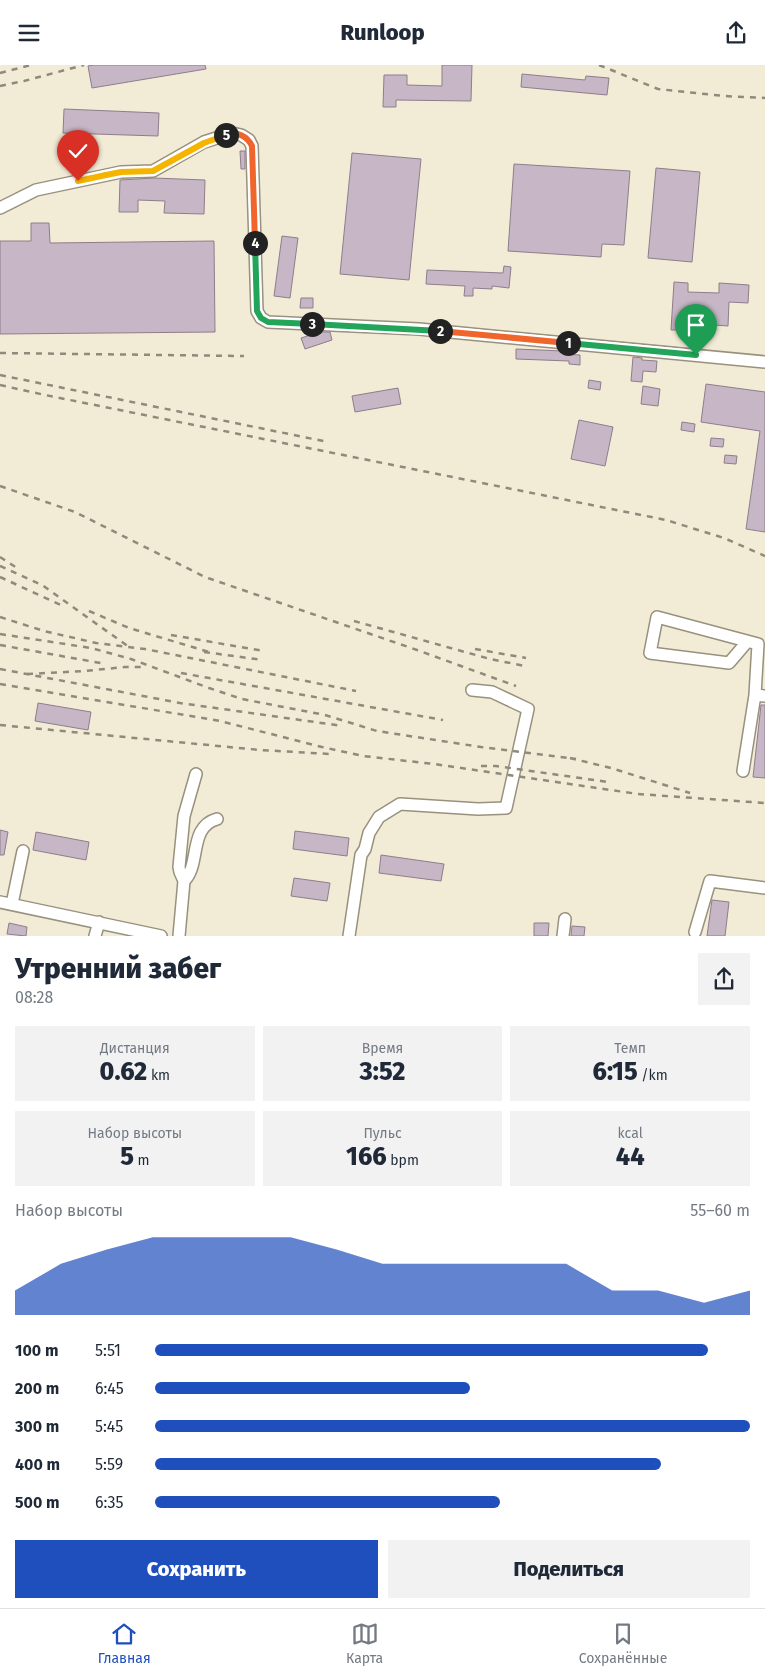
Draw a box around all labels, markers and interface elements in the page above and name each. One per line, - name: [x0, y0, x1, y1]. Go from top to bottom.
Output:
- icon: menu: [15, 19, 43, 47]
- text: Runloop: [340, 19, 425, 46]
- icon: share: [722, 19, 750, 47]
- pin: 5: [214, 123, 238, 147]
- text: 5: [223, 127, 230, 144]
- pin: [57, 130, 99, 181]
- icon: check: [64, 137, 92, 165]
- pin: 4: [242, 231, 268, 255]
- text: 4: [252, 235, 259, 252]
- pin: [675, 304, 717, 355]
- pin: 3: [300, 311, 324, 337]
- icon: arrive: [682, 311, 710, 339]
- text: 3: [309, 316, 316, 333]
- pin: 2: [428, 319, 452, 343]
- text: 2: [437, 323, 444, 340]
- pin: 1: [556, 331, 580, 355]
- text: 1: [565, 335, 572, 352]
- text: Утренний забег: [15, 952, 221, 985]
- button: share: [698, 953, 750, 1005]
- text: 08:28: [15, 988, 53, 1007]
- text: Дистанция: [100, 1040, 170, 1057]
- text: Время: [362, 1040, 403, 1057]
- text: Темп: [614, 1040, 646, 1057]
- text: 0.62: [100, 1057, 147, 1087]
- text: 3:52: [360, 1057, 405, 1087]
- text: 6:15: [593, 1057, 638, 1087]
- text: km: [147, 1067, 170, 1084]
- text: /km: [638, 1067, 668, 1084]
- text: Набор высоты: [88, 1125, 182, 1142]
- text: Пульс: [363, 1125, 402, 1142]
- text: kcal: [618, 1125, 643, 1142]
- text: 5: [120, 1142, 134, 1172]
- text: 166: [346, 1142, 387, 1172]
- text: 44: [616, 1142, 645, 1172]
- text: m: [134, 1152, 150, 1169]
- text: bpm: [387, 1152, 419, 1169]
- text: Набор высоты: [15, 1201, 123, 1220]
- text: 55–60 m: [690, 1201, 750, 1220]
- text: 100 m: [15, 1341, 58, 1360]
- text: 5:51: [95, 1341, 121, 1360]
- text: 200 m: [15, 1379, 59, 1398]
- text: 6:45: [95, 1379, 124, 1398]
- text: 300 m: [15, 1417, 59, 1436]
- text: 5:45: [95, 1417, 123, 1436]
- text: 400 m: [15, 1455, 60, 1474]
- text: 5:59: [95, 1455, 123, 1474]
- text: 500 m: [15, 1493, 60, 1512]
- text: 6:35: [95, 1493, 124, 1512]
- button: Сохранить: [15, 1540, 378, 1598]
- button: Поделиться: [388, 1540, 750, 1598]
- tab: Главная: [98, 1620, 151, 1667]
- tab: Карта: [346, 1620, 383, 1667]
- tab: Сохранённые: [579, 1620, 667, 1667]

